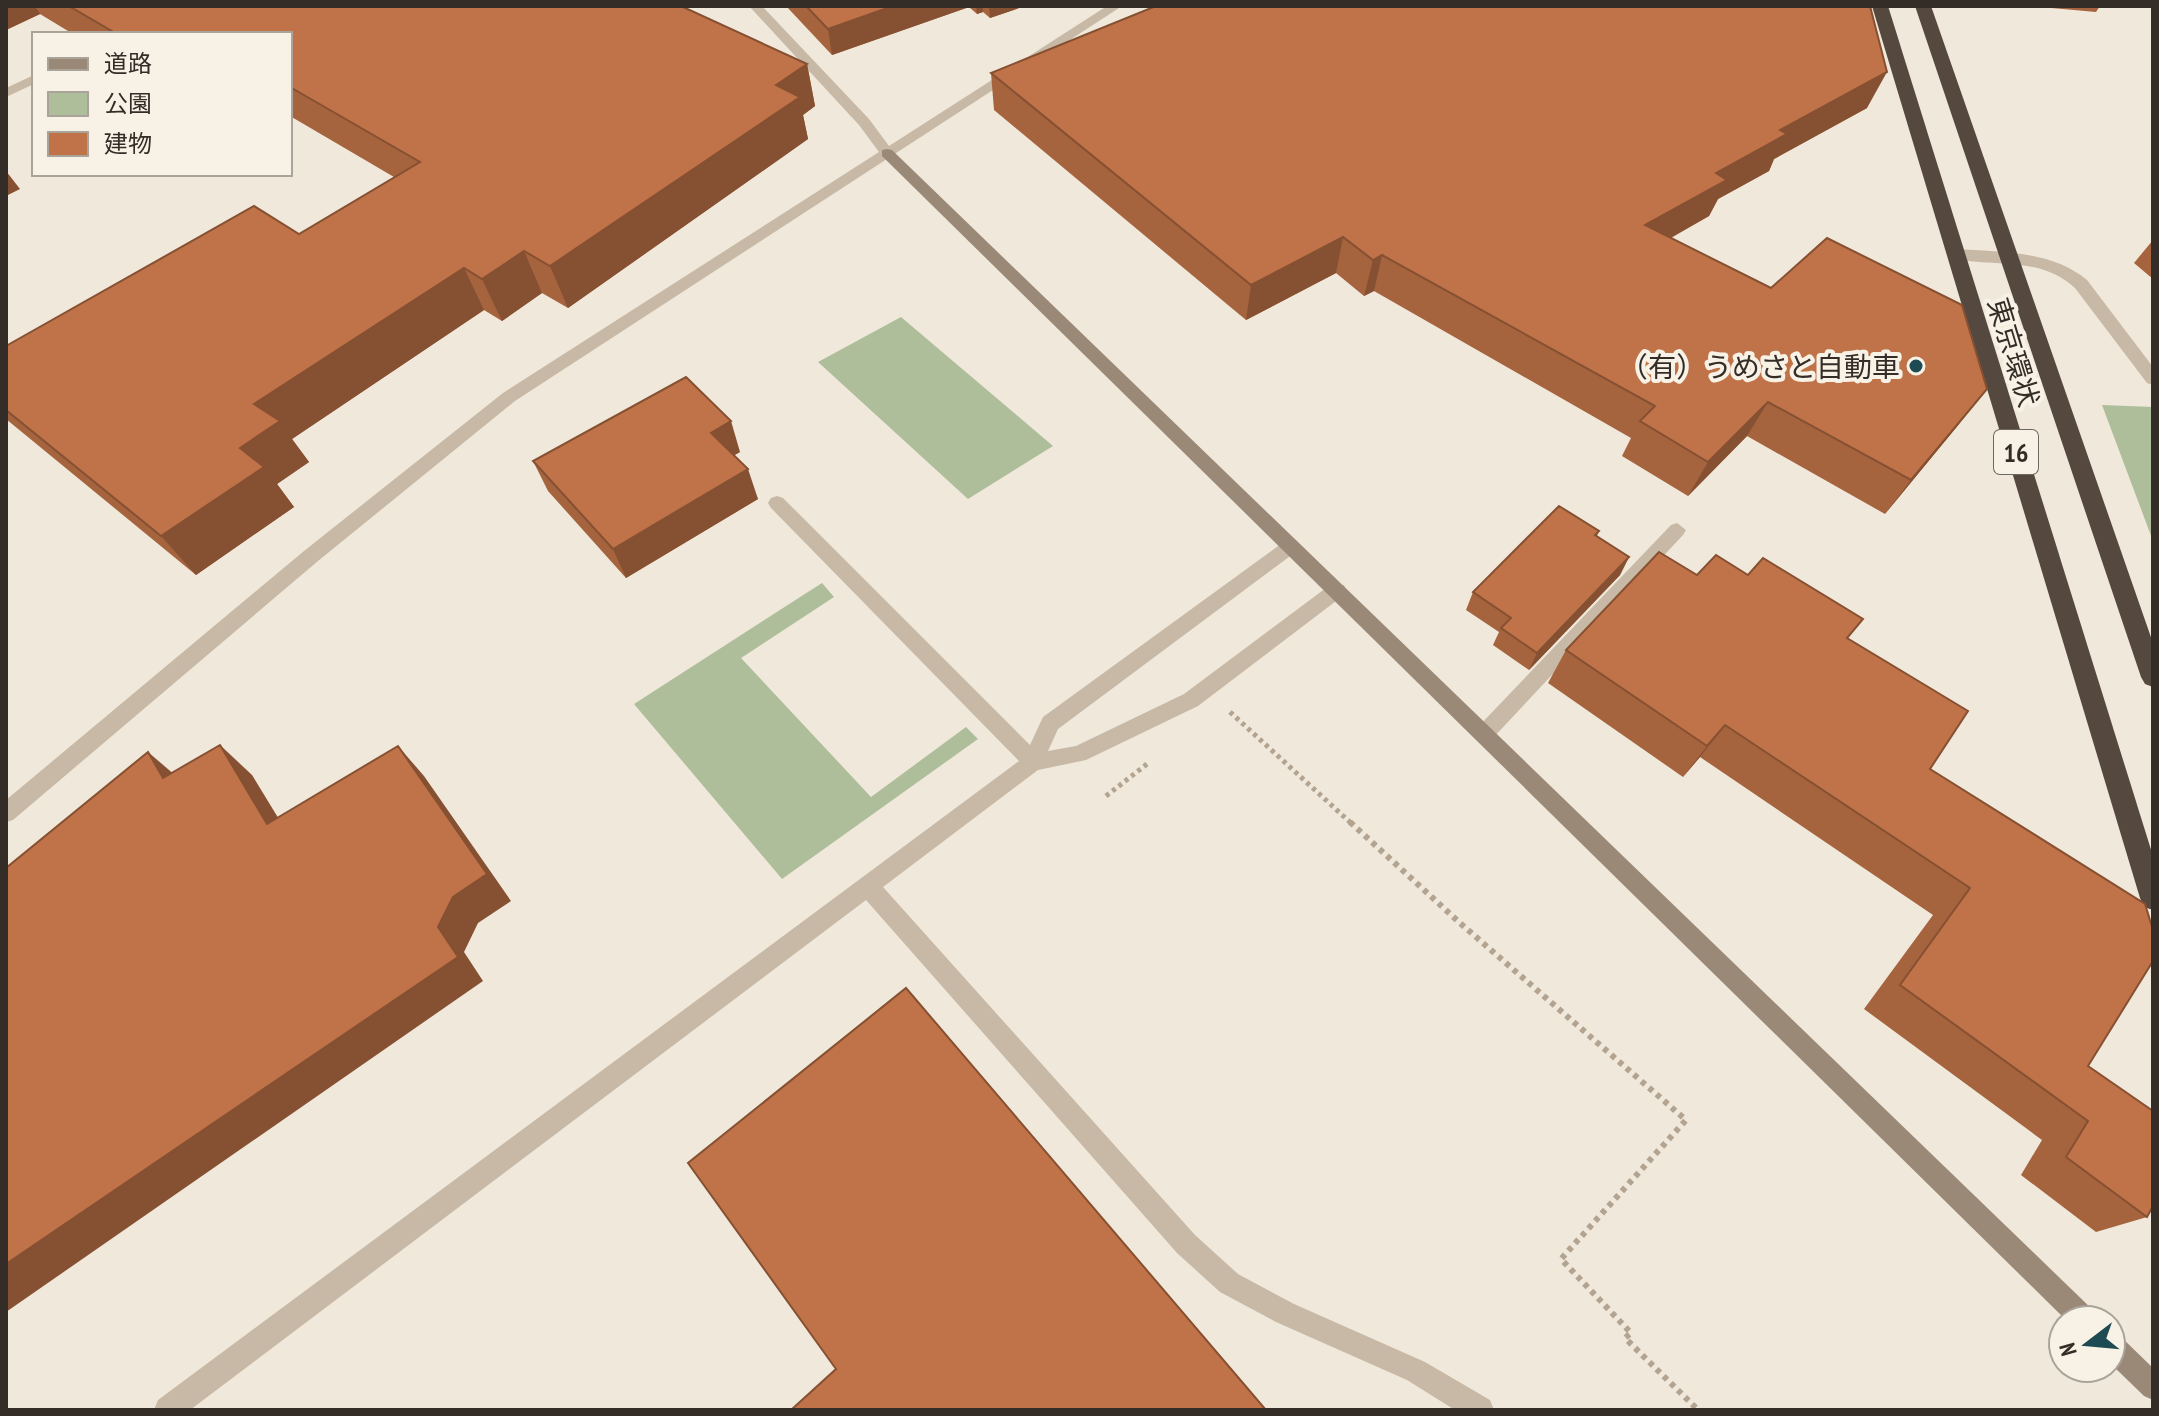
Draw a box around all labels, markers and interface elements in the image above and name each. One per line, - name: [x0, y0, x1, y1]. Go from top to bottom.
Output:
- legend: [32, 32, 292, 176]
- text: 道路: [104, 48, 152, 79]
- text: 公園: [104, 88, 152, 119]
- text: 建物: [104, 128, 152, 159]
- street label: 東京環状: [1980, 293, 2048, 411]
- place label: （有）うめさと自動車: [1620, 348, 1900, 385]
- marker: （有）うめさと自動車: [1907, 357, 1925, 375]
- road number: 16: [1994, 430, 2038, 474]
- north arrow: [2047, 1304, 2127, 1384]
- text: N: [2053, 1340, 2083, 1359]

